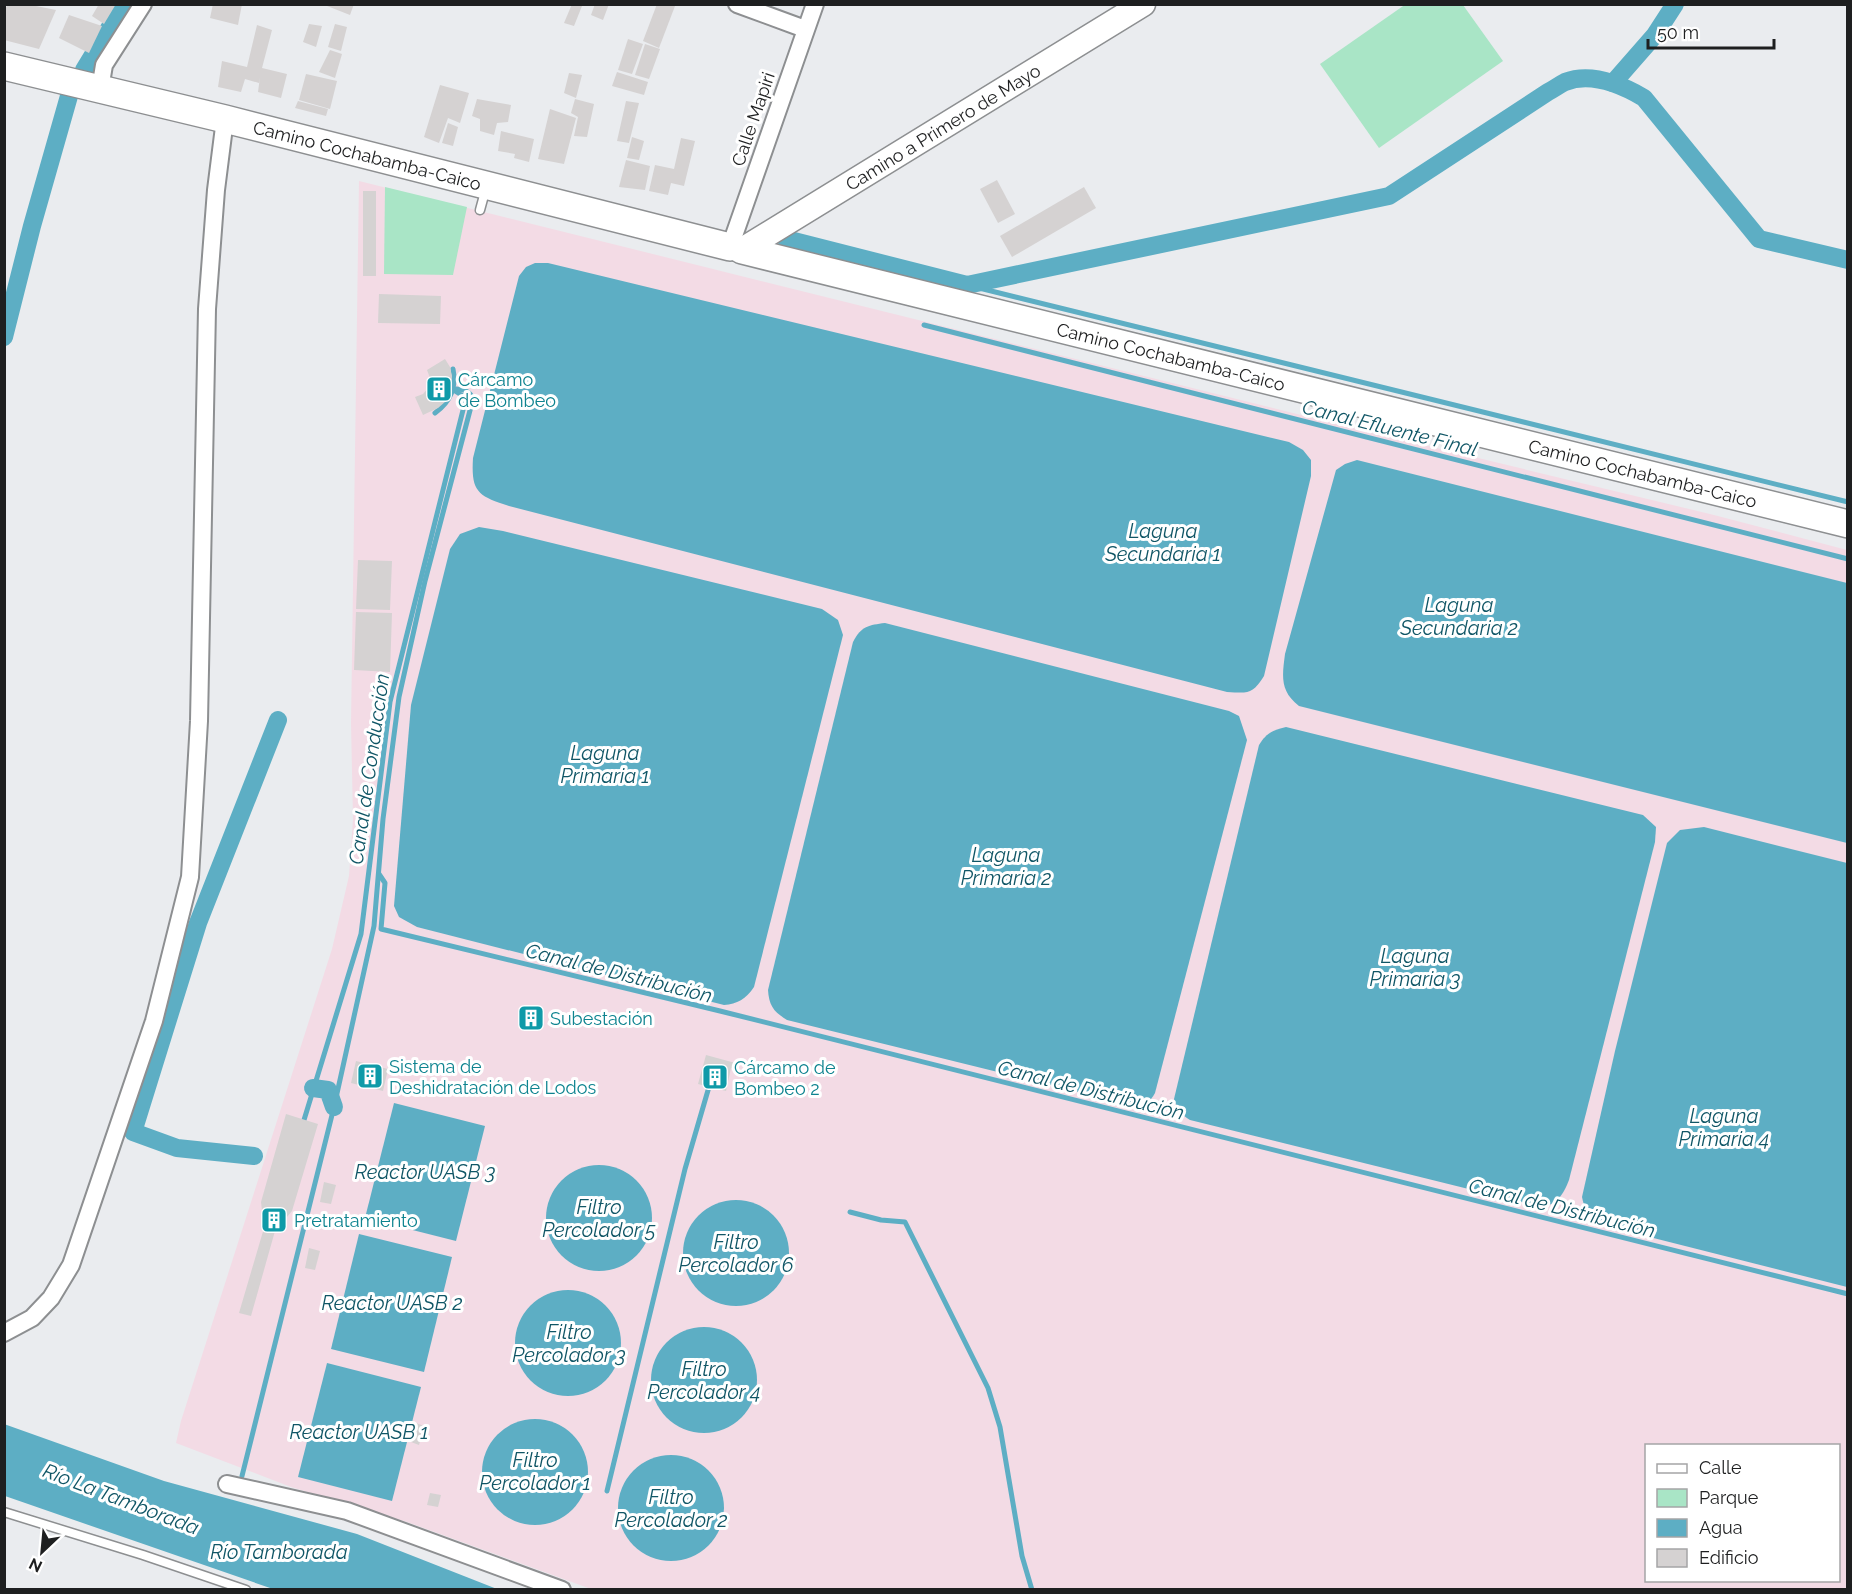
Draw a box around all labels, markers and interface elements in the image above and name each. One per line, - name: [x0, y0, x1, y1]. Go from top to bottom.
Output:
- scale bar: [1648, 12, 1774, 50]
- text: 50 m: [1657, 22, 1699, 43]
- street label: Camino a Primero de Mayo: [842, 59, 1044, 194]
- street label: Calle Mapiri: [727, 69, 779, 169]
- street label: Camino Cochabamba-Caico: [251, 116, 484, 194]
- street label: Camino Cochabamba-Caico: [1055, 318, 1288, 395]
- place label: Cárcamo de Bombeo: [458, 369, 556, 411]
- building icon: Cárcamo de Bombeo: [424, 374, 454, 404]
- water label: Canal Efluente Final: [1300, 395, 1480, 461]
- street label: Camino Cochabamba-Caico: [1526, 435, 1759, 512]
- water label: Laguna Secundaria 1: [1104, 519, 1221, 566]
- water label: Laguna Secundaria 2: [1399, 593, 1518, 640]
- water label: Canal de Conducción: [344, 672, 394, 866]
- water label: Laguna Primaria 1: [561, 741, 649, 788]
- water label: Laguna Primaria 2: [961, 843, 1051, 890]
- water label: Canal de Distribución: [523, 938, 715, 1008]
- water label: Laguna Primaria 3: [1370, 944, 1460, 991]
- building icon: Subestación: [516, 1003, 546, 1033]
- place label: Subestación: [550, 1008, 653, 1029]
- water label: Canal de Distribución: [995, 1055, 1187, 1125]
- place label: Sistema de Deshidratación de Lodos: [389, 1056, 596, 1098]
- place label: Cárcamo de Bombeo 2: [734, 1057, 836, 1099]
- building icon: Sistema de Deshidratación de Lodos: [355, 1061, 385, 1091]
- building icon: Cárcamo de Bombeo 2: [700, 1062, 730, 1092]
- water label: Laguna Primaria 4: [1678, 1104, 1770, 1151]
- water label: Reactor UASB 3: [354, 1160, 496, 1184]
- water label: Canal de Distribución: [1466, 1173, 1658, 1243]
- water label: Filtro Percolador 5: [542, 1195, 656, 1242]
- building icon: Pretratamiento: [259, 1205, 289, 1235]
- place label: Pretratamiento: [294, 1210, 418, 1231]
- water label: Filtro Percolador 6: [679, 1230, 794, 1277]
- water label: Reactor UASB 2: [321, 1291, 463, 1315]
- water label: Filtro Percolador 3: [512, 1320, 626, 1367]
- water label: Filtro Percolador 4: [647, 1357, 761, 1404]
- water label: Reactor UASB 1: [289, 1420, 429, 1444]
- legend: [1645, 1444, 1840, 1582]
- water label: Filtro Percolador 1: [479, 1448, 591, 1495]
- text: Calle: [1699, 1457, 1742, 1478]
- water label: Río La Tamborada: [40, 1458, 202, 1540]
- water label: Filtro Percolador 2: [614, 1485, 728, 1532]
- text: Parque: [1699, 1487, 1759, 1508]
- text: Agua: [1699, 1517, 1743, 1538]
- north arrow: [12, 1522, 72, 1582]
- water label: Río Tamborada: [210, 1540, 348, 1564]
- text: Edificio: [1699, 1547, 1759, 1568]
- text: N: [26, 1554, 45, 1576]

